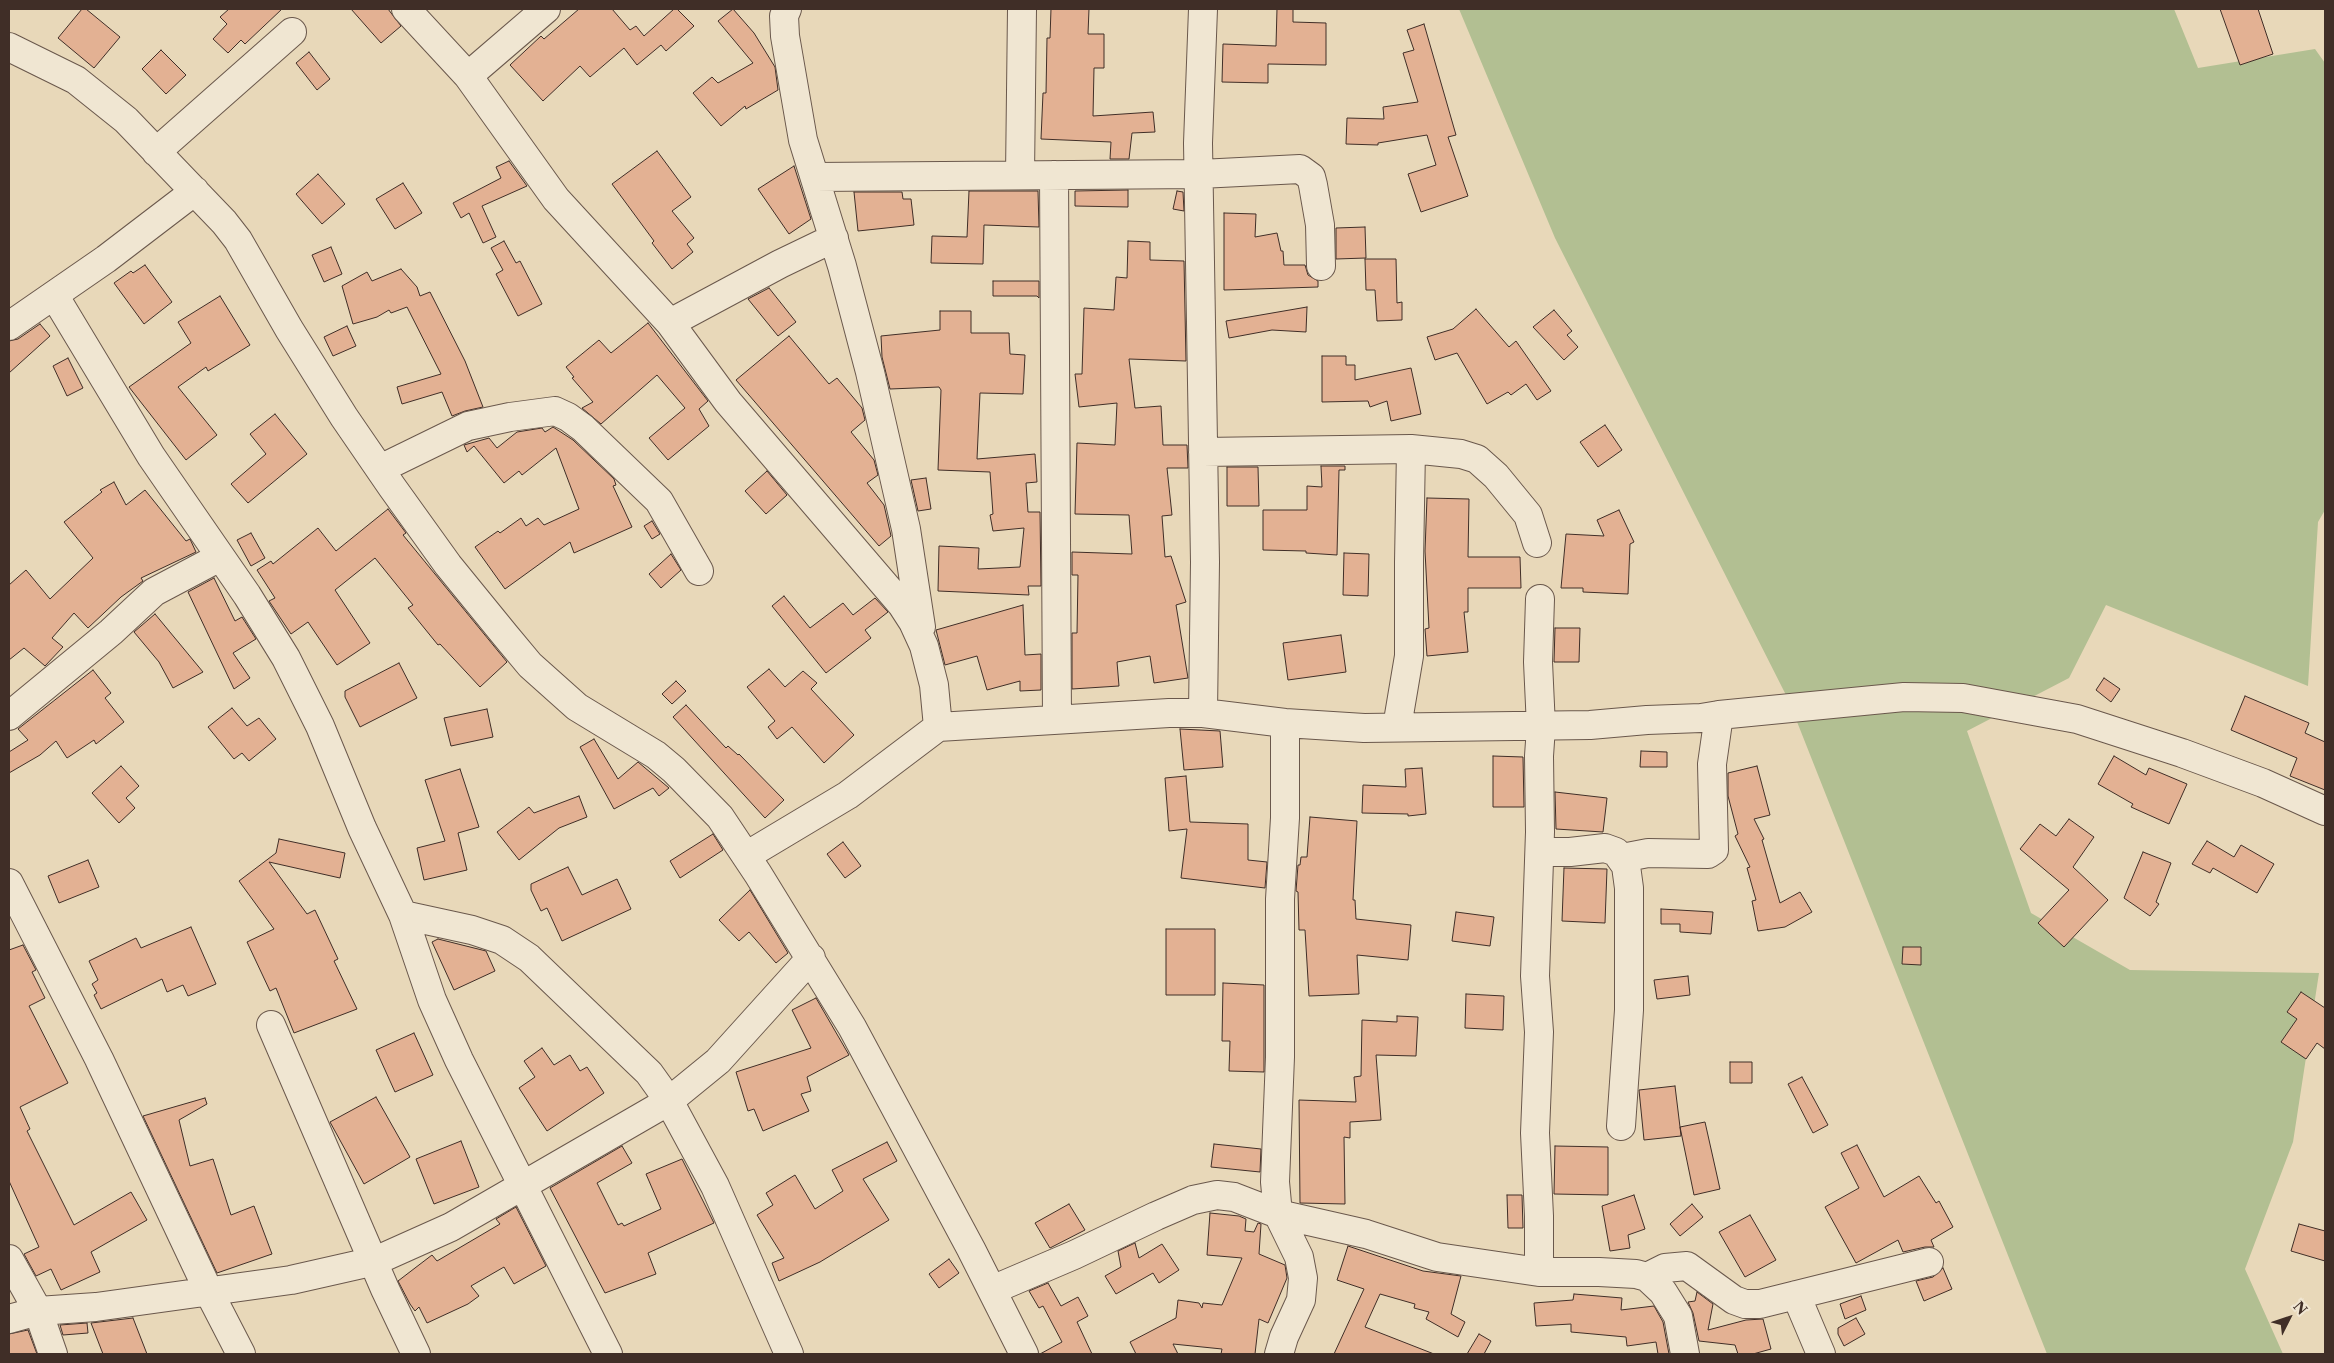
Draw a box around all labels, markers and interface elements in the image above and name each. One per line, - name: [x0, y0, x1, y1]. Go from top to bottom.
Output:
- north arrow: [2264, 1293, 2314, 1343]
- text: N: [2290, 1298, 2311, 1319]

